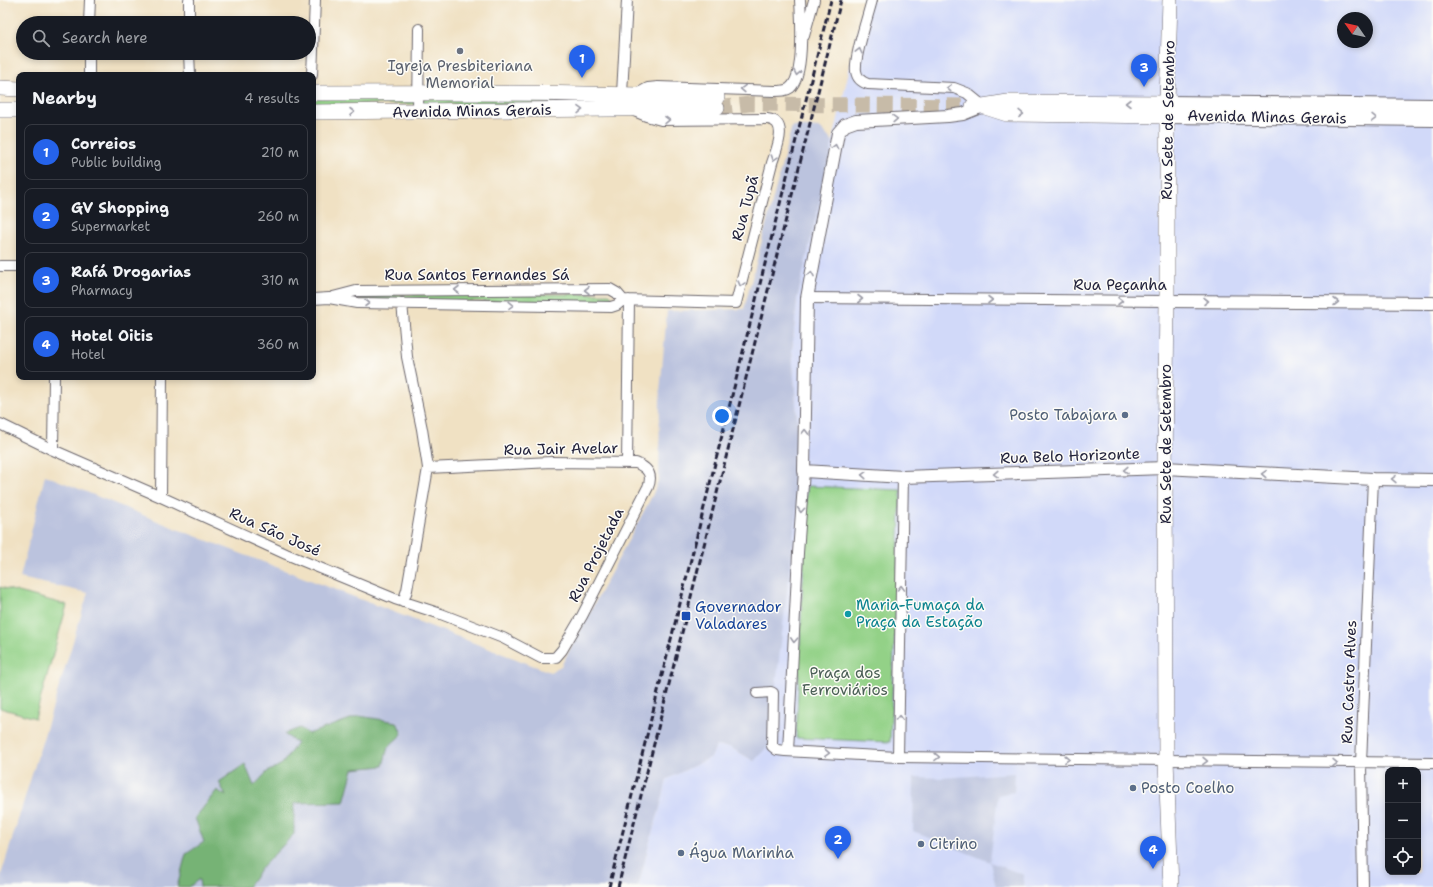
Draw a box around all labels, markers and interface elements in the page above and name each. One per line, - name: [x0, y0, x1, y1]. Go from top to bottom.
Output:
- north arrow: [1337, 12, 1373, 48]
- search box: [16, 16, 316, 60]
- icon: search: [30, 27, 52, 49]
- text: Search here: [62, 28, 148, 48]
- street label: Rua Sete de Setembro: [1157, 40, 1179, 200]
- pin: 1: [569, 45, 595, 78]
- marker: Igreja Presbiteriana Memorial: [455, 46, 465, 56]
- one-way arrow: [854, 48, 863, 55]
- pin: 3: [1131, 54, 1157, 87]
- place label: Igreja Presbiteriana Memorial: [387, 56, 533, 93]
- one-way arrow: [794, 70, 802, 76]
- one-way arrow: [946, 84, 953, 93]
- one-way arrow: [740, 85, 746, 93]
- text: Nearby: [32, 87, 97, 109]
- text: 4 results: [244, 90, 300, 107]
- one-way arrow: [1125, 99, 1131, 107]
- street label: Avenida Minas Gerais: [392, 100, 552, 122]
- one-way arrow: [577, 106, 583, 114]
- street label: Avenida Minas Gerais: [1187, 106, 1347, 128]
- one-way arrow: [349, 108, 355, 116]
- one-way arrow: [1018, 110, 1024, 118]
- one-way arrow: [1371, 114, 1377, 122]
- one-way arrow: [892, 115, 898, 123]
- one-way arrow: [665, 116, 671, 124]
- text: Correios: [71, 134, 136, 154]
- one-way arrow: [830, 143, 838, 150]
- text: 1: [43, 144, 49, 161]
- text: 210 m: [261, 144, 299, 161]
- text: Public building: [71, 154, 162, 171]
- one-way arrow: [770, 155, 778, 162]
- street label: Rua Tupã: [727, 172, 764, 243]
- text: GV Shopping: [71, 198, 169, 218]
- text: 2: [41, 208, 51, 225]
- text: 260 m: [257, 208, 299, 225]
- text: Supermarket: [71, 218, 150, 235]
- text: Rafá Drogarias: [71, 262, 191, 282]
- street label: Rua Santos Fernandes Sá: [385, 265, 570, 285]
- one-way arrow: [807, 271, 815, 278]
- text: 3: [41, 272, 51, 289]
- text: 310 m: [261, 272, 299, 289]
- street label: Rua Peçanha: [1073, 275, 1168, 295]
- one-way arrow: [737, 281, 745, 287]
- text: Pharmacy: [71, 282, 133, 299]
- one-way arrow: [454, 286, 460, 295]
- one-way arrow: [584, 286, 590, 294]
- one-way arrow: [857, 295, 863, 303]
- one-way arrow: [987, 296, 993, 304]
- one-way arrow: [1117, 297, 1123, 305]
- one-way arrow: [1203, 297, 1209, 305]
- one-way arrow: [1333, 298, 1339, 306]
- one-way arrow: [364, 299, 370, 307]
- one-way arrow: [508, 301, 514, 309]
- text: Hotel Oitis: [71, 326, 153, 346]
- text: 4: [41, 336, 51, 353]
- text: 360 m: [257, 336, 299, 353]
- text: Hotel: [71, 346, 105, 363]
- street label: Rua Sete de Setembro: [1156, 364, 1176, 524]
- place label: Posto Tabajara: [1009, 405, 1118, 425]
- your location: [712, 406, 732, 426]
- marker: Posto Tabajara: [1120, 410, 1130, 420]
- one-way arrow: [801, 429, 809, 435]
- street label: Rua Jair Avelar: [503, 438, 619, 460]
- street label: Rua Belo Horizonte: [1000, 444, 1140, 468]
- one-way arrow: [1123, 466, 1129, 474]
- one-way arrow: [1261, 469, 1267, 478]
- one-way arrow: [993, 470, 999, 479]
- one-way arrow: [861, 471, 867, 479]
- one-way arrow: [1391, 475, 1397, 483]
- street label: Rua São José: [226, 503, 324, 561]
- street label: Rua Projetada: [564, 504, 629, 606]
- one-way arrow: [797, 507, 806, 513]
- one-way arrow: [897, 585, 905, 591]
- place label: Maria-Fumaça da Praça da Estação: [856, 595, 985, 632]
- place label: Governador Valadares: [695, 597, 782, 634]
- marker: Maria-Fumaça da Praça da Estação: [843, 609, 853, 619]
- marker: Governador Valadares: [680, 610, 692, 622]
- street label: Rua Castro Alves: [1337, 620, 1361, 744]
- one-way arrow: [789, 637, 798, 643]
- park label: Praça dos Ferroviários: [802, 663, 888, 700]
- one-way arrow: [894, 715, 903, 721]
- one-way arrow: [824, 749, 830, 758]
- one-way arrow: [934, 753, 940, 761]
- one-way arrow: [1064, 755, 1070, 763]
- one-way arrow: [1202, 757, 1208, 765]
- one-way arrow: [1332, 759, 1338, 767]
- map controls: [1385, 767, 1421, 875]
- button: +: [1385, 767, 1421, 803]
- place label: Posto Coelho: [1141, 778, 1234, 798]
- marker: Posto Coelho: [1128, 783, 1138, 793]
- button: −: [1385, 803, 1421, 839]
- pin: 2: [825, 826, 851, 859]
- place label: Citrino: [929, 834, 977, 854]
- pin: 4: [1140, 836, 1166, 869]
- marker: Citrino: [916, 839, 926, 849]
- button: locate: [1385, 839, 1421, 875]
- place label: Água Marinha: [689, 842, 794, 863]
- marker: Água Marinha: [676, 848, 686, 858]

